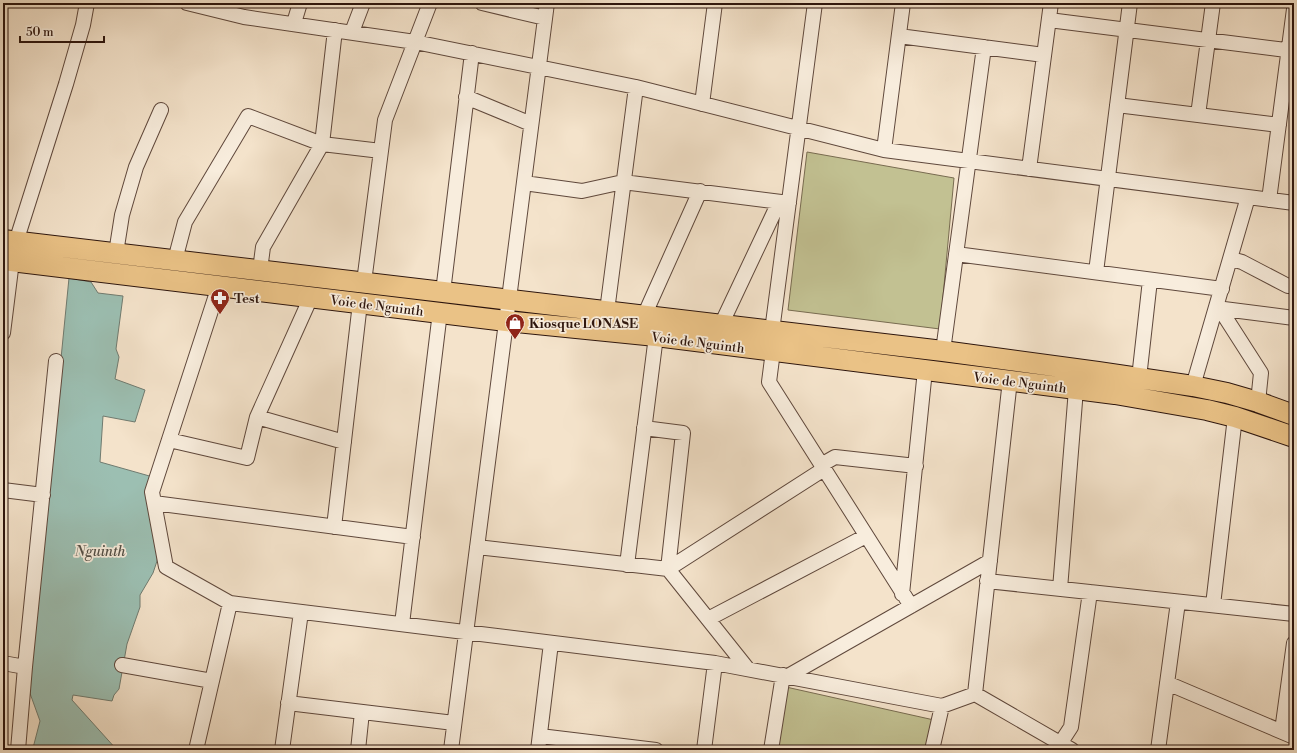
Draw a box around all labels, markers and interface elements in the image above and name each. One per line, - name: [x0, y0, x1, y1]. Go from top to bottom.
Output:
- scale bar: [20, 18, 104, 44]
- text: 50 m: [26, 25, 54, 40]
- pharmacy icon: Test: [209, 287, 231, 315]
- place label: Test: [234, 291, 260, 307]
- street label: Voie de Nguinth: [328, 292, 425, 320]
- shop icon: Kiosque LONASE: [504, 312, 526, 340]
- place label: Kiosque LONASE: [529, 316, 638, 332]
- street label: Voie de Nguinth: [649, 329, 746, 357]
- street label: Voie de Nguinth: [971, 369, 1068, 397]
- water label: Nguinth: [74, 543, 126, 561]

